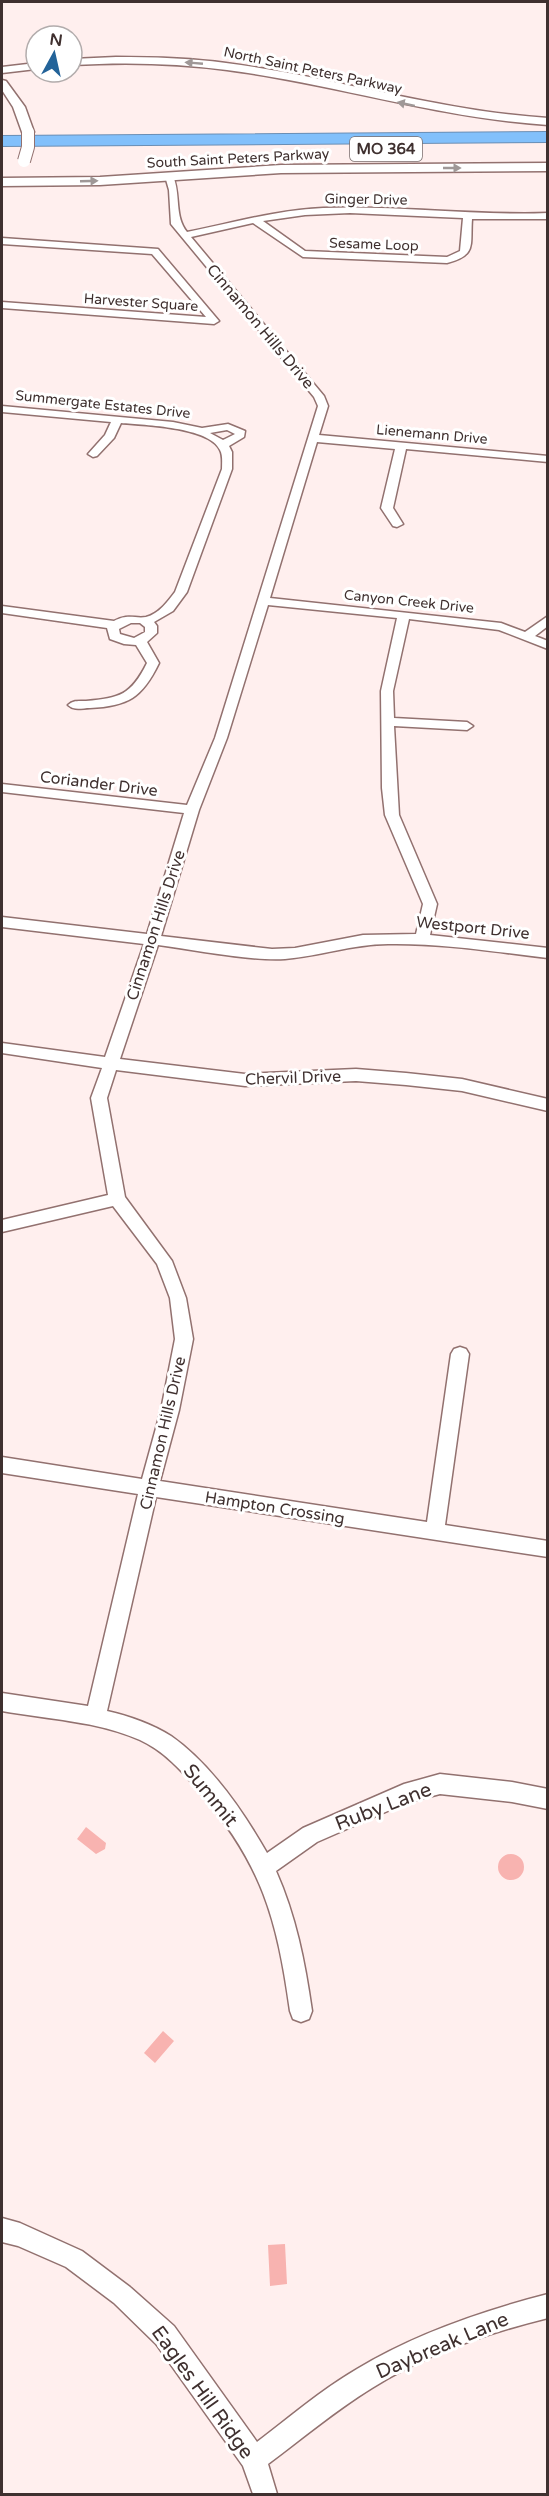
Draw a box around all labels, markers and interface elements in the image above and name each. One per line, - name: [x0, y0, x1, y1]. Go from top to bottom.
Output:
- north arrow: [24, 24, 84, 84]
- text: N: [48, 29, 64, 51]
- street label: North Saint Peters Parkway: [222, 43, 404, 98]
- one-way arrow: [185, 58, 204, 68]
- one-way arrow: [397, 99, 416, 108]
- road number: MO 364: [350, 137, 422, 161]
- street label: South Saint Peters Parkway: [146, 145, 330, 172]
- one-way arrow: [442, 163, 461, 173]
- one-way arrow: [80, 177, 99, 186]
- street label: Ginger Drive: [324, 190, 408, 209]
- street label: Sesame Loop: [329, 234, 419, 255]
- street label: Cinnamon Hills Drive: [202, 260, 318, 393]
- street label: Harvester Square: [83, 290, 199, 315]
- street label: Summergate Estates Drive: [15, 387, 191, 422]
- street label: Lienemann Drive: [376, 421, 488, 448]
- street label: Canyon Creek Drive: [343, 586, 475, 617]
- street label: Coriander Drive: [39, 767, 159, 801]
- street label: Cinnamon Hills Drive: [122, 848, 190, 1003]
- street label: Westport Drive: [415, 912, 531, 944]
- street label: Chervil Drive: [245, 1066, 341, 1090]
- street label: Cinnamon Hills Drive: [136, 1354, 190, 1512]
- street label: Hampton Crossing: [204, 1487, 346, 1529]
- street label: Summit: [178, 1759, 243, 1832]
- street label: Ruby Lane: [332, 1778, 435, 1836]
- street label: Daybreak Lane: [373, 2307, 512, 2385]
- street label: Eagles Hill Ridge: [146, 2321, 258, 2464]

